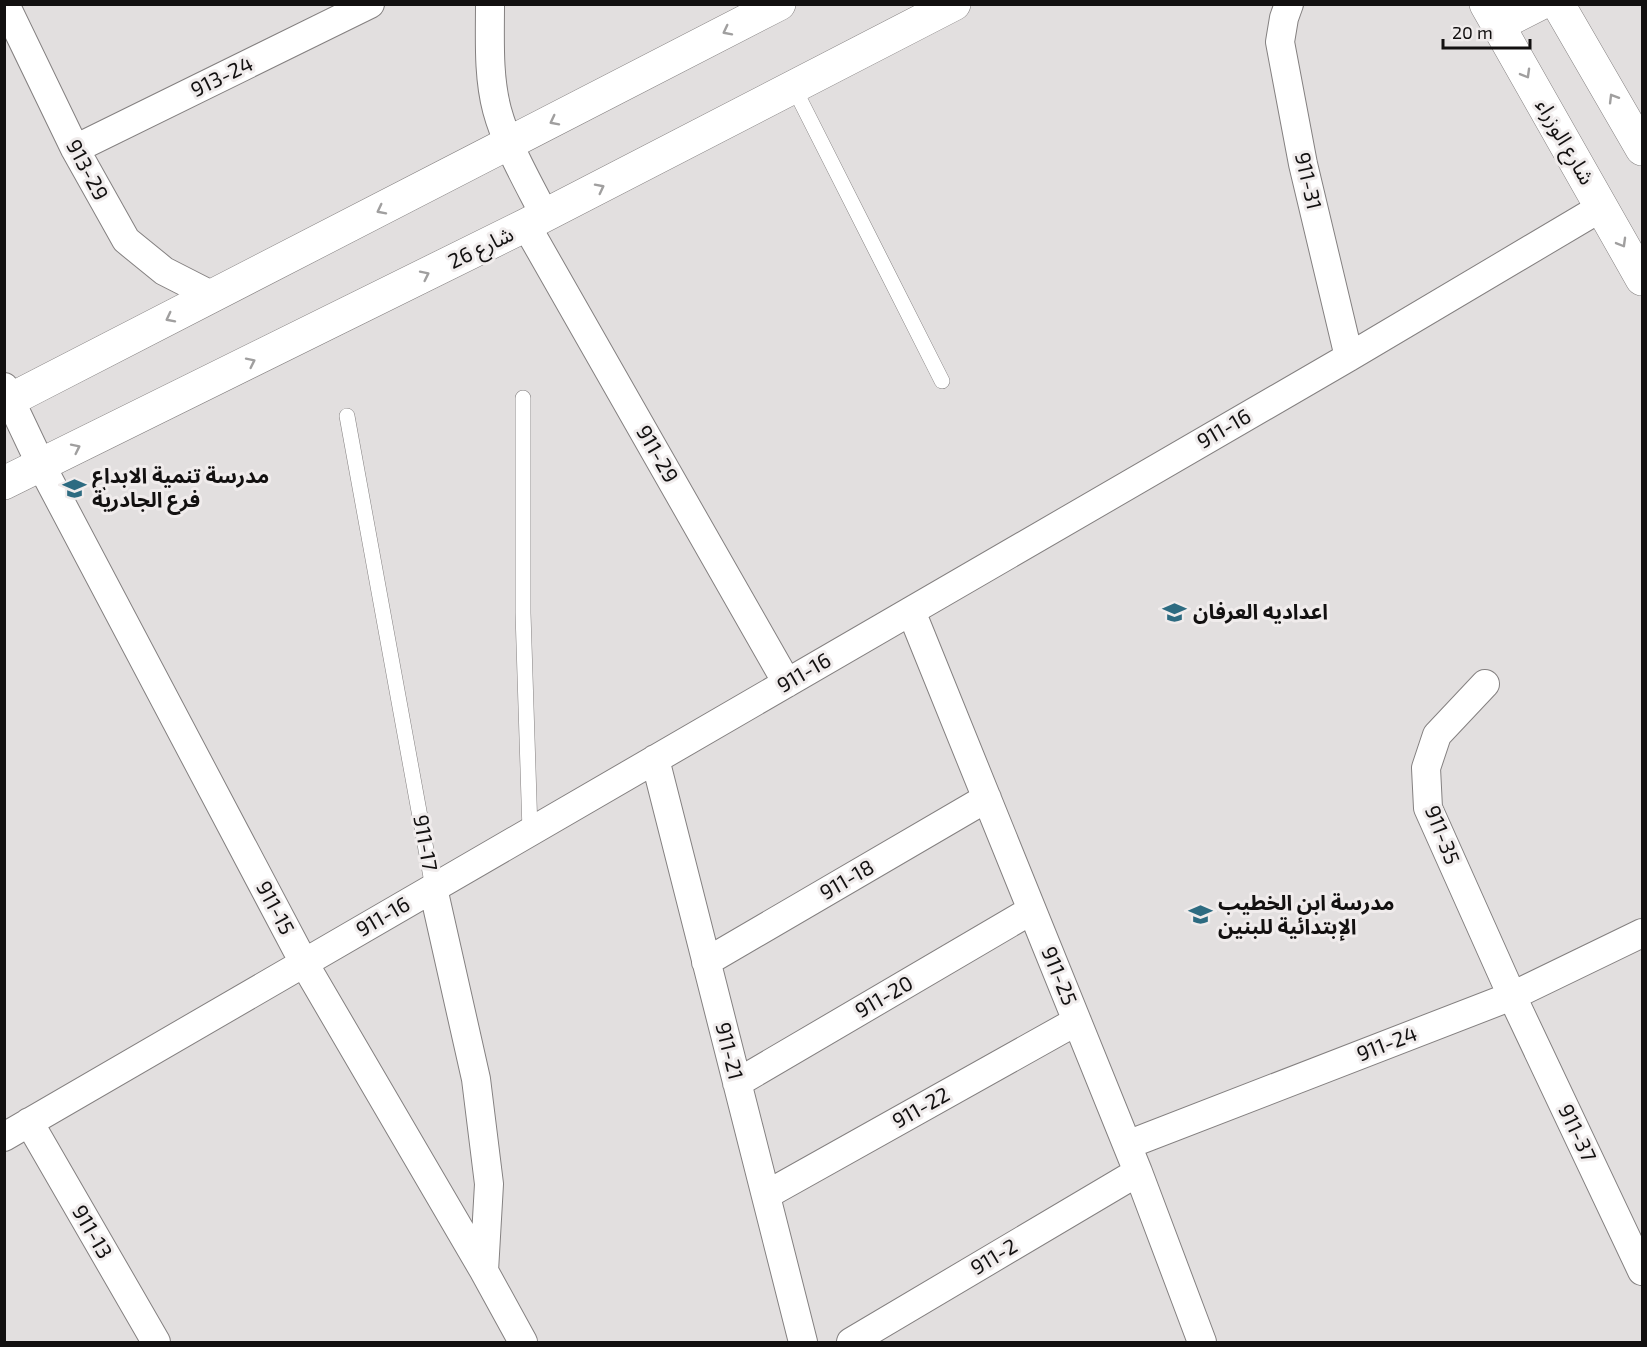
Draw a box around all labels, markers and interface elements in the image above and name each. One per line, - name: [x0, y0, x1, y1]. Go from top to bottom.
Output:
- scale bar: [1443, 12, 1530, 50]
- text: 20 m: [1452, 21, 1493, 43]
- one-way arrow: [723, 24, 734, 35]
- street label: 913-24: [186, 50, 257, 101]
- one-way arrow: [1518, 67, 1530, 78]
- street label: شارع الوزراء: [1528, 94, 1601, 190]
- one-way arrow: [1608, 94, 1620, 104]
- one-way arrow: [549, 113, 560, 125]
- street label: 913-29: [62, 135, 115, 204]
- street label: 911-31: [1291, 149, 1328, 212]
- one-way arrow: [593, 183, 604, 195]
- one-way arrow: [376, 202, 387, 214]
- street label: شارع 26: [444, 220, 519, 277]
- one-way arrow: [1615, 237, 1626, 247]
- one-way arrow: [419, 271, 430, 283]
- one-way arrow: [165, 311, 176, 322]
- one-way arrow: [244, 357, 255, 369]
- street label: 911-16: [1192, 402, 1255, 453]
- street label: 911-29: [632, 420, 685, 486]
- one-way arrow: [69, 444, 80, 455]
- place label: مدرسة تنمية الابداع فرع الجادرية: [92, 462, 269, 515]
- school or university icon: مدرسة تنمية الابداع فرع الجادرية: [61, 475, 87, 501]
- place label: اعداديه العرفان: [1193, 598, 1328, 624]
- school or university icon: اعداديه العرفان: [1162, 599, 1188, 625]
- street label: 911-16: [772, 646, 835, 697]
- street label: 911-35: [1421, 801, 1466, 867]
- street label: 911-17: [409, 813, 444, 873]
- street label: 911-18: [815, 853, 878, 904]
- street label: 911-15: [252, 876, 301, 938]
- place label: مدرسة ابن الخطيب الإبتدائية للبنين: [1218, 889, 1394, 941]
- street label: 911-16: [351, 890, 414, 941]
- school or university icon: مدرسة ابن الخطيب الإبتدائية للبنين: [1187, 902, 1213, 928]
- street label: 911-25: [1037, 942, 1083, 1009]
- street label: 911-20: [850, 969, 917, 1022]
- street label: 911-21: [711, 1019, 750, 1082]
- street label: 911-24: [1353, 1020, 1420, 1066]
- street label: 911-22: [887, 1081, 953, 1133]
- street label: 911-37: [1554, 1100, 1603, 1165]
- street label: 911-13: [68, 1200, 119, 1262]
- street label: 911-2: [965, 1232, 1021, 1279]

